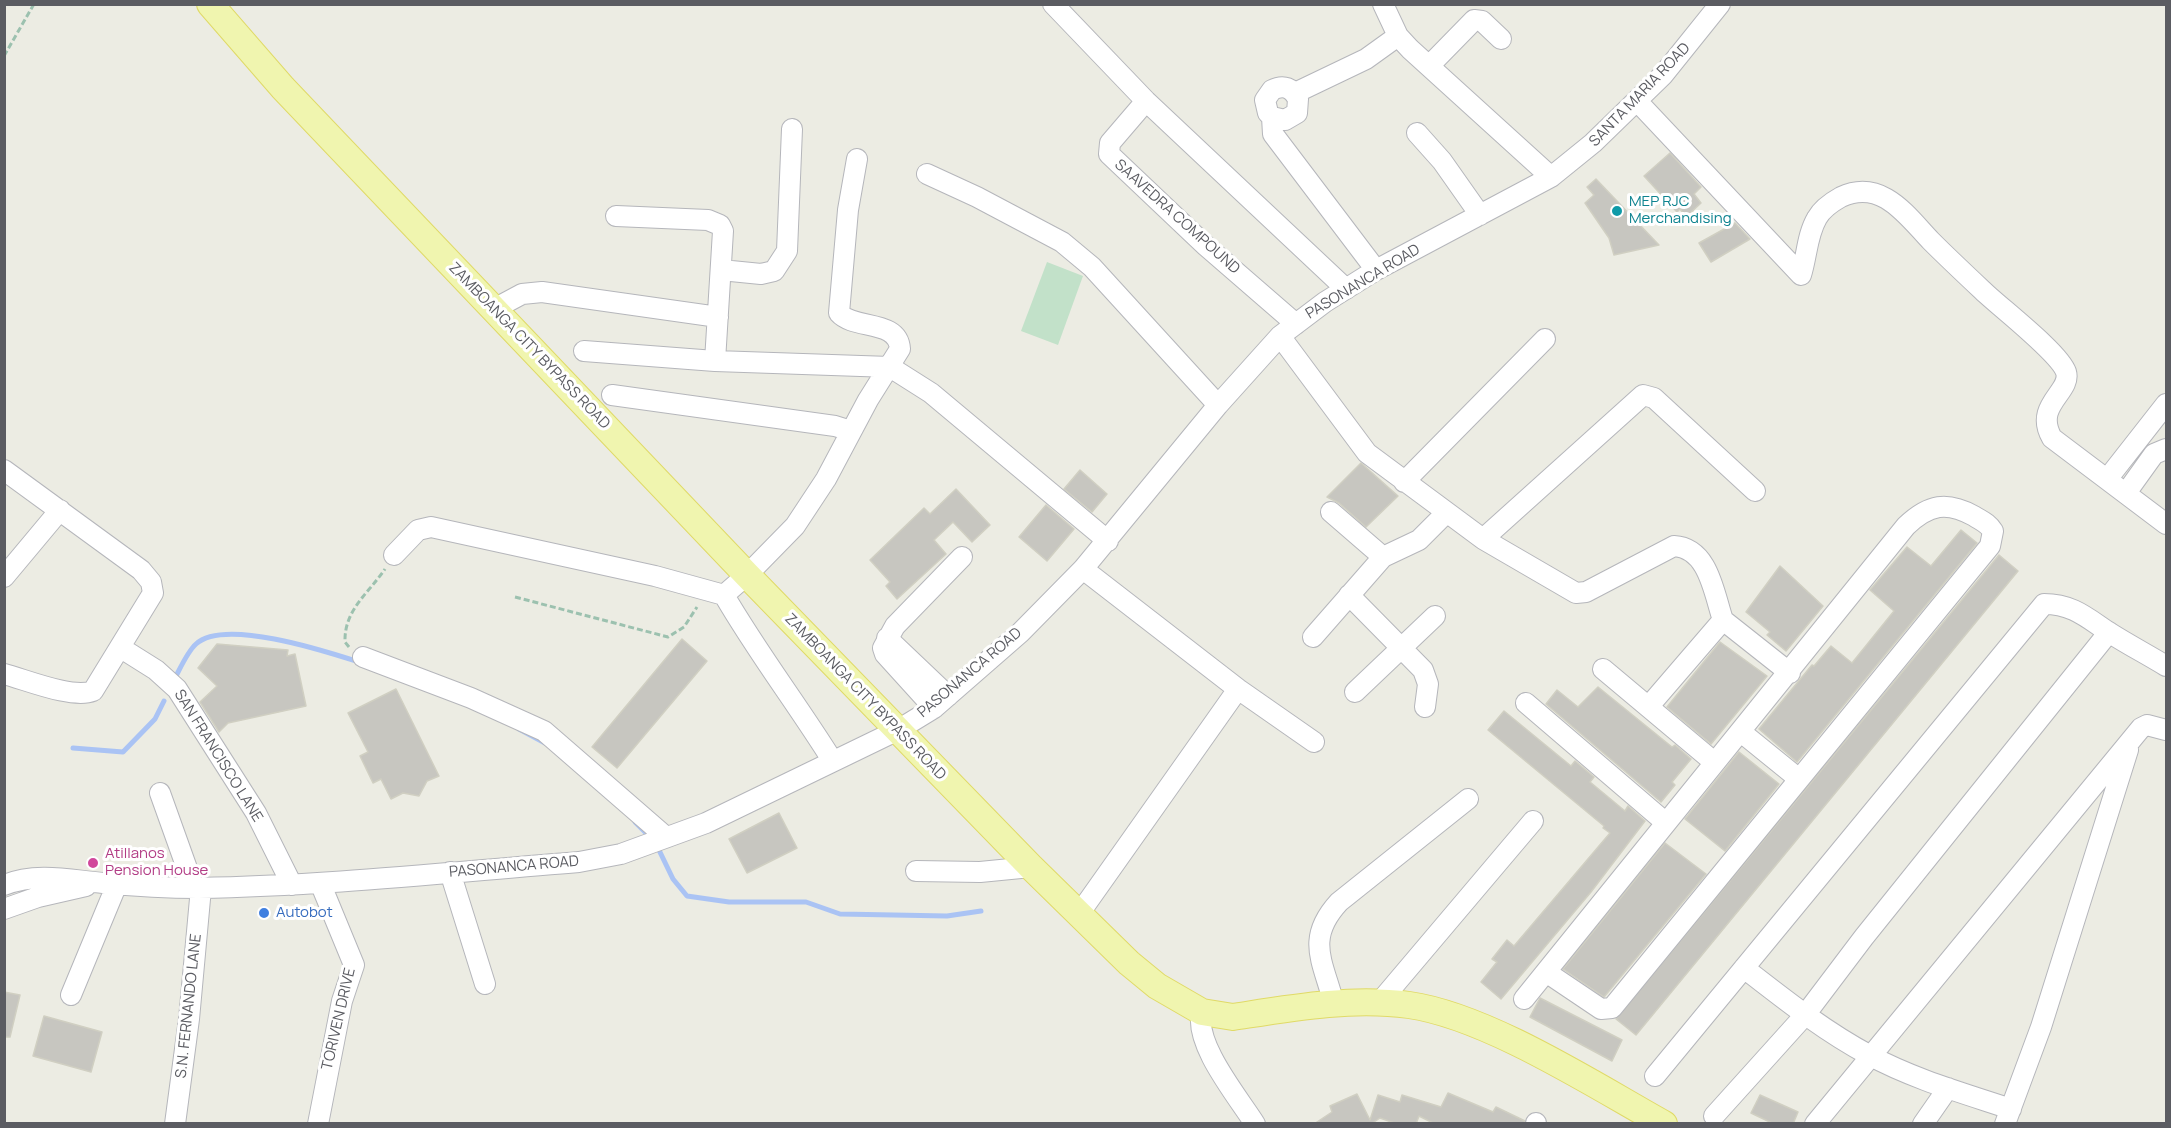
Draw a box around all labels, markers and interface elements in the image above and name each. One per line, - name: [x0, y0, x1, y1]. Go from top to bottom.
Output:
- street label: SANTA MARIA ROAD: [1586, 39, 1694, 151]
- street label: SAAVEDRA COMPOUND: [1111, 156, 1243, 278]
- place label: MEP RJC Merchandising: [1629, 193, 1732, 228]
- marker: MEP RJC Merchandising: [1610, 204, 1624, 218]
- street label: PASONANCA ROAD: [1303, 241, 1423, 323]
- street label: ZAMBOANGA CITY BYPASS ROAD: [445, 259, 613, 433]
- street label: ZAMBOANGA CITY BYPASS ROAD: [781, 610, 949, 784]
- street label: PASONANCA ROAD: [914, 624, 1026, 722]
- street label: SAN FRANCISCO LANE: [170, 686, 266, 826]
- place label: Atillanos Pension House: [105, 845, 208, 880]
- street label: PASONANCA ROAD: [448, 852, 580, 882]
- marker: Atillanos Pension House: [86, 856, 100, 870]
- place label: Autobot: [276, 904, 333, 922]
- marker: Autobot: [257, 906, 271, 920]
- street label: S.N. FERNANDO LANE: [172, 933, 206, 1079]
- street label: TORIVEN DRIVE: [319, 966, 359, 1072]

